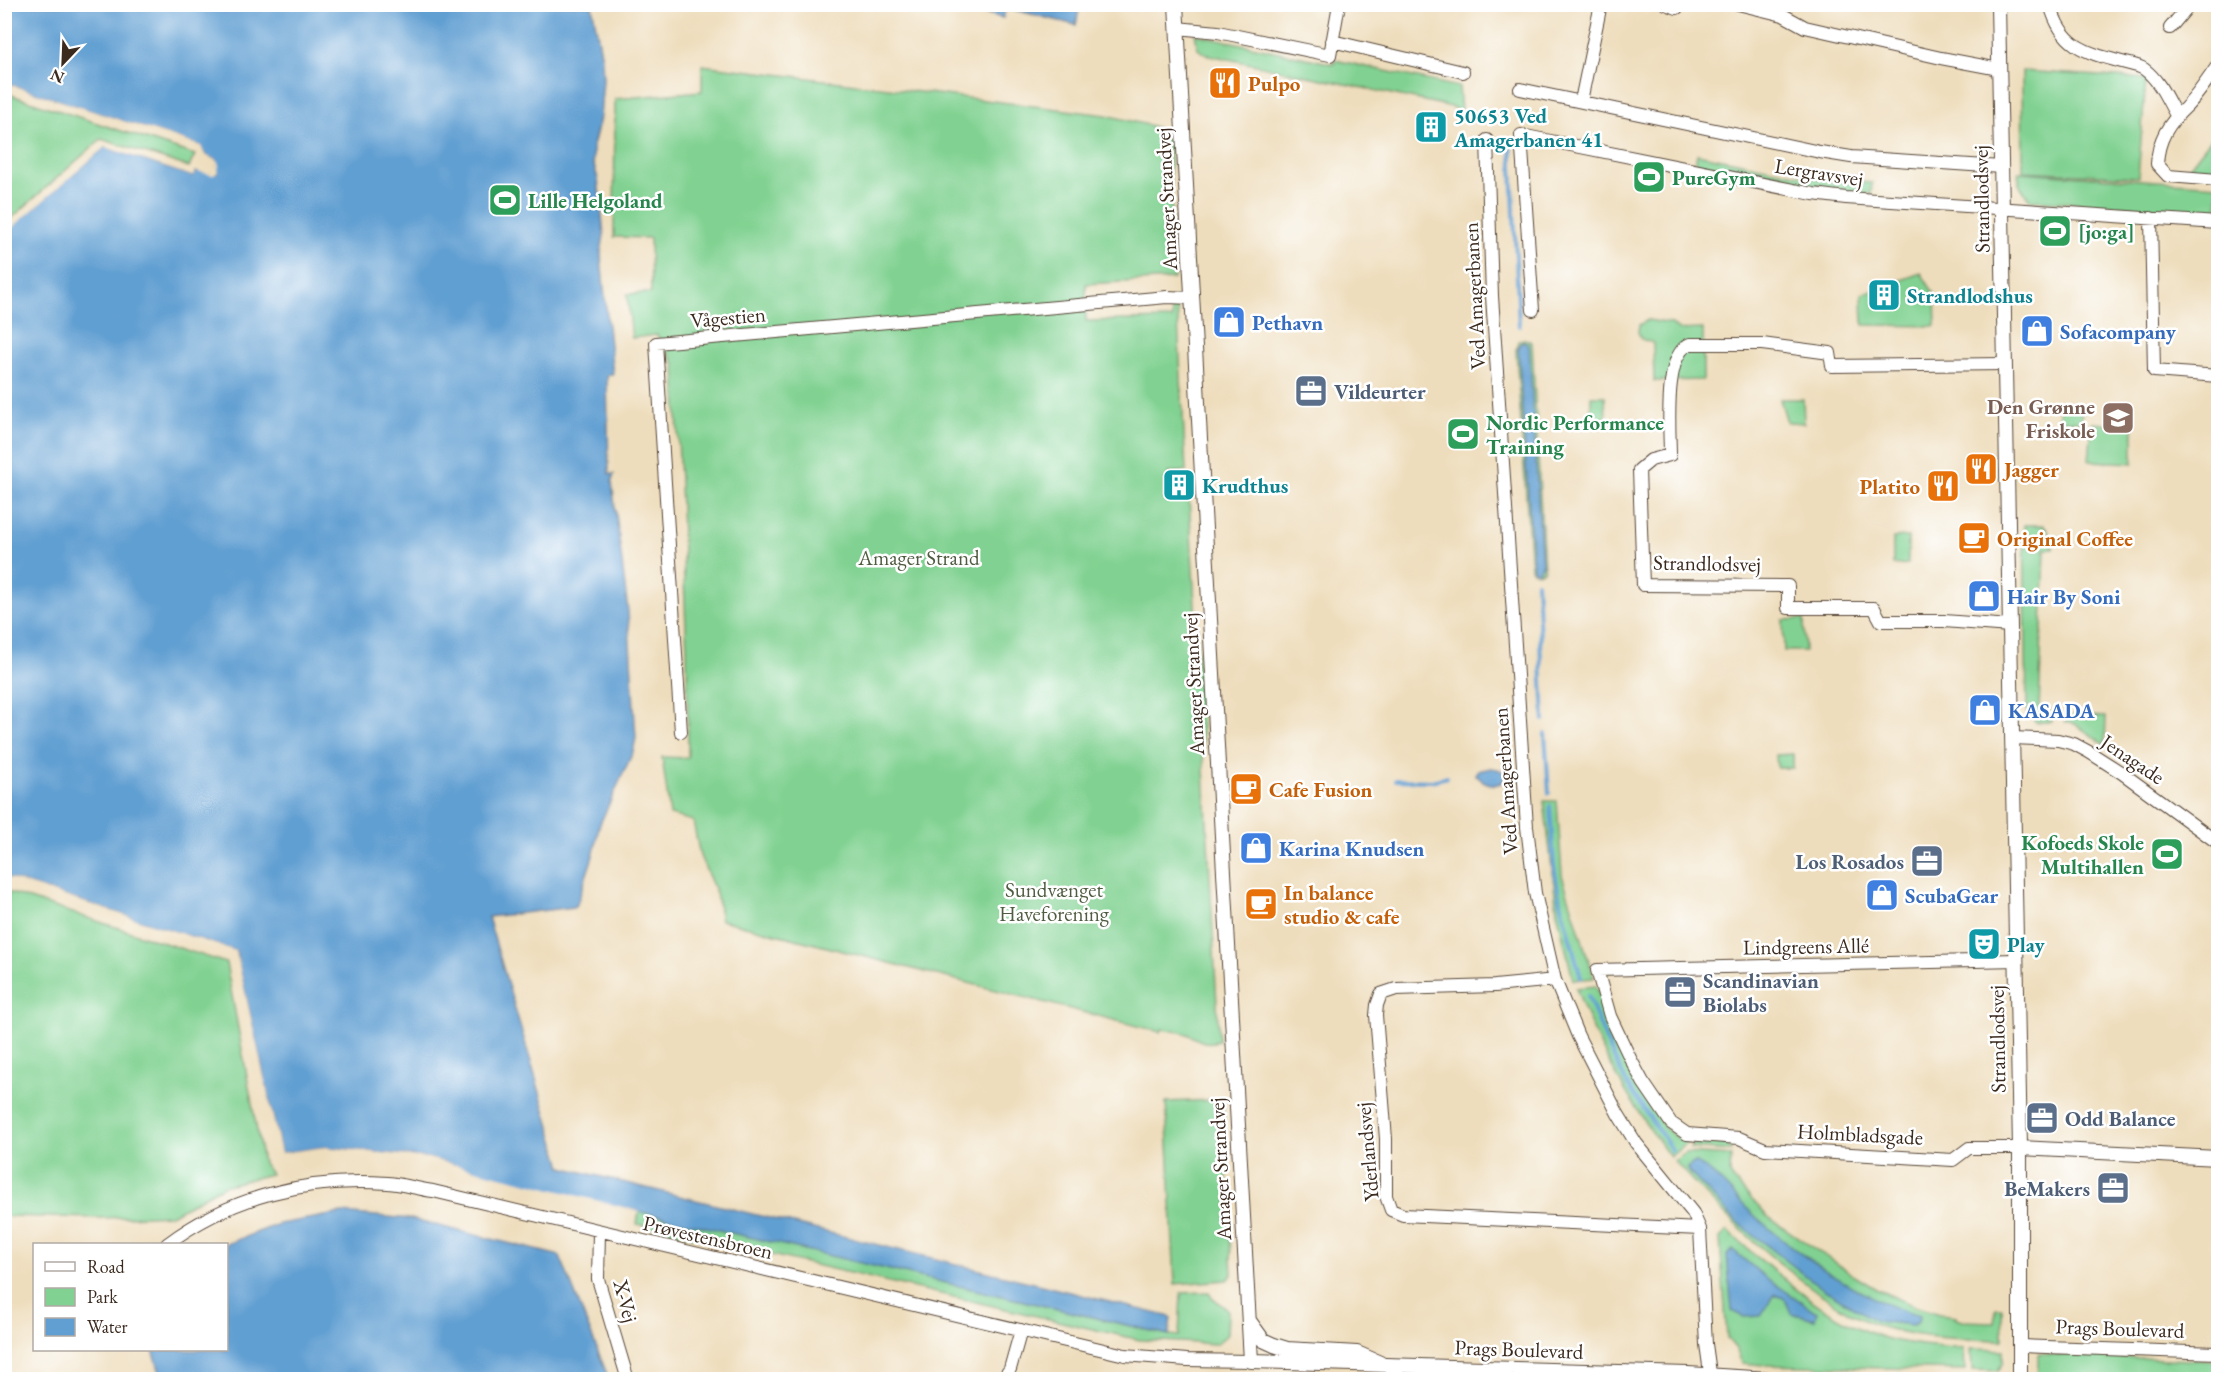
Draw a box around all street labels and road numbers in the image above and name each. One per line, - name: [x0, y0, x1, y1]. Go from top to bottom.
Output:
- street label: Amager Strandvej: [1149, 127, 1183, 272]
- street label: Strandlodsvej: [1967, 145, 1995, 253]
- street label: Lergravsvej: [1773, 152, 1865, 192]
- street label: Ved Amagerbanen: [1457, 222, 1491, 370]
- street label: Vågestien: [689, 300, 767, 334]
- street label: Strandlodsvej: [1653, 549, 1761, 577]
- street label: Amager Strandvej: [1176, 612, 1210, 757]
- street label: Ved Amagerbanen: [1486, 706, 1524, 856]
- street label: Jenagade: [2094, 727, 2170, 790]
- street label: Lindgreens Allé: [1743, 931, 1869, 961]
- street label: Strandlodsvej: [1983, 985, 2011, 1093]
- street label: Amager Strandvej: [1203, 1097, 1237, 1242]
- street label: Yderlandsvej: [1349, 1101, 1385, 1203]
- street label: Holmbladsgade: [1796, 1117, 1924, 1151]
- street label: Prøvestensbroen: [641, 1209, 775, 1265]
- street label: X-Vej: [607, 1276, 645, 1325]
- street label: Prags Boulevard: [2055, 1312, 2185, 1344]
- street label: Prags Boulevard: [1454, 1333, 1584, 1365]

